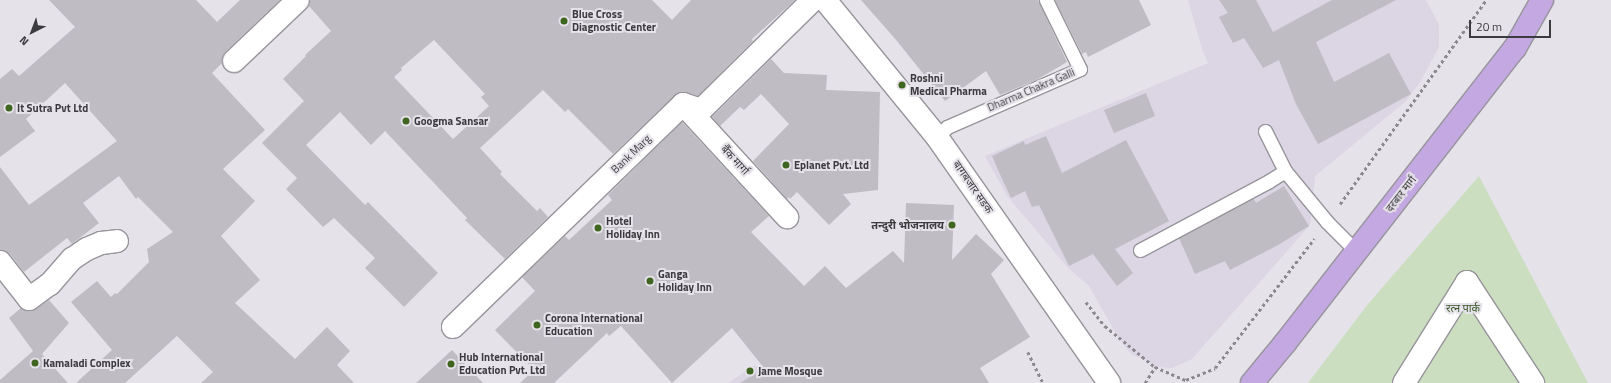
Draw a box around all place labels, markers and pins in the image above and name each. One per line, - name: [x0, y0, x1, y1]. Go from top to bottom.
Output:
- place label: Blue Cross Diagnostic Center: [572, 8, 656, 34]
- marker: Blue Cross Diagnostic Center: [559, 16, 569, 26]
- place label: Roshni Medical Pharma: [910, 72, 987, 98]
- marker: Roshni Medical Pharma: [897, 80, 907, 90]
- place label: It Sutra Pvt Ltd: [17, 101, 88, 115]
- marker: It Sutra Pvt Ltd: [4, 103, 14, 113]
- place label: Googma Sansar: [414, 114, 488, 128]
- marker: Googma Sansar: [401, 116, 411, 126]
- place label: Eplanet Pvt. Ltd: [794, 158, 869, 172]
- marker: Eplanet Pvt. Ltd: [781, 160, 791, 170]
- place label: Hotel Holiday Inn: [606, 215, 660, 241]
- place label: तन्दुरी भोजनालय: [871, 218, 944, 232]
- marker: तन्दुरी भोजनालय: [947, 220, 957, 230]
- marker: Hotel Holiday Inn: [593, 223, 603, 233]
- place label: Ganga Holiday Inn: [658, 268, 712, 294]
- marker: Ganga Holiday Inn: [645, 276, 655, 286]
- place label: Corona International Education: [545, 312, 643, 338]
- marker: Corona International Education: [532, 320, 542, 330]
- place label: Hub International Education Pvt. Ltd: [459, 351, 545, 377]
- place label: Kamaladi Complex: [43, 356, 131, 370]
- marker: Kamaladi Complex: [30, 358, 40, 368]
- marker: Hub International Education Pvt. Ltd: [446, 359, 456, 369]
- place label: Jame Mosque: [758, 364, 822, 378]
- marker: Jame Mosque: [745, 366, 755, 376]

